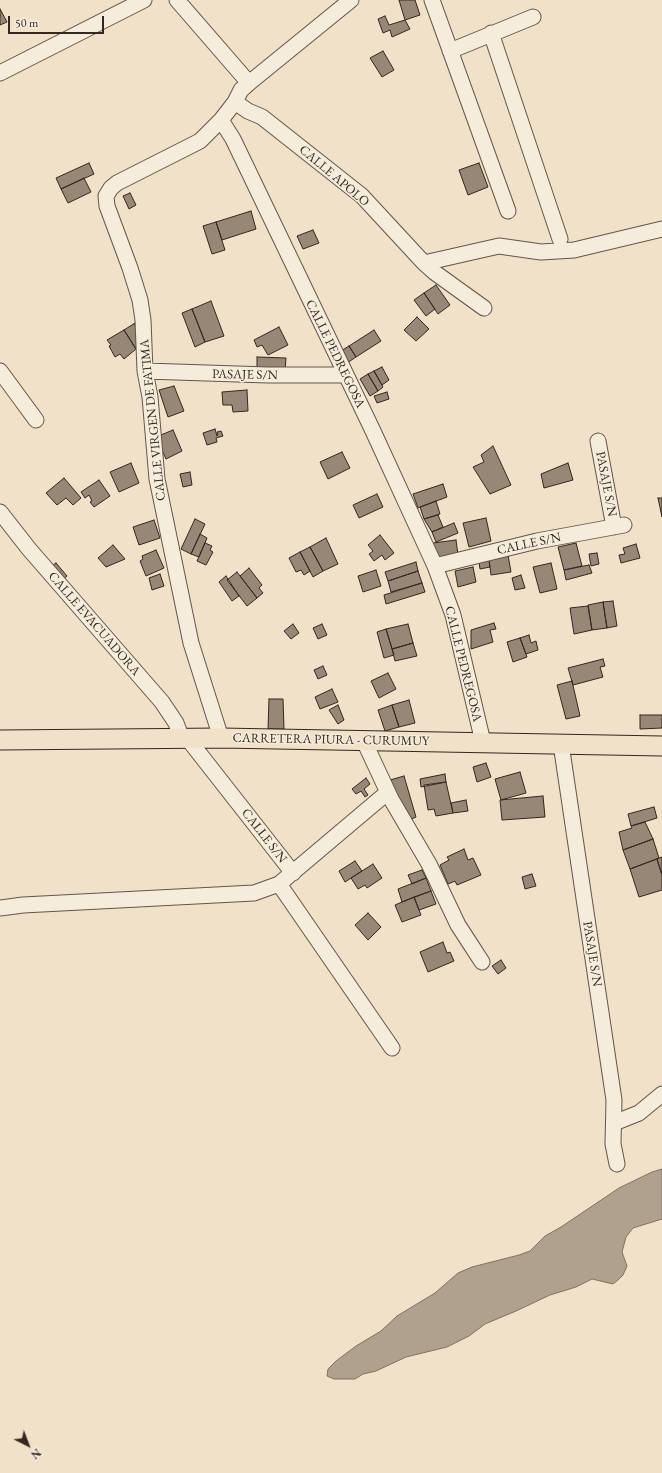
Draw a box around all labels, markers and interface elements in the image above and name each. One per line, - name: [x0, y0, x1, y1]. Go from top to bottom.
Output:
- scale bar: [10, 8, 106, 34]
- text: 50 m: [15, 15, 38, 31]
- street label: CALLE APOLO: [296, 142, 372, 210]
- street label: CALLE PEDREGOSA: [302, 297, 368, 411]
- street label: CALLE VIRGEN DE FATIMA: [137, 338, 169, 502]
- street label: PASAJE S/N: [212, 367, 278, 383]
- street label: PASAJE S/N: [592, 450, 620, 518]
- street label: CALLE S/N: [496, 530, 562, 558]
- street label: CALLE EVACUADORA: [45, 569, 143, 679]
- street label: CALLE PEDREGOSA: [441, 605, 485, 723]
- street label: CARRETERA PIURA - CURUMUY: [232, 730, 430, 750]
- street label: CALLE S/N: [238, 806, 290, 866]
- street label: PASAJE S/N: [579, 920, 605, 988]
- north arrow: [8, 1425, 48, 1465]
- text: N: [28, 1446, 44, 1462]

